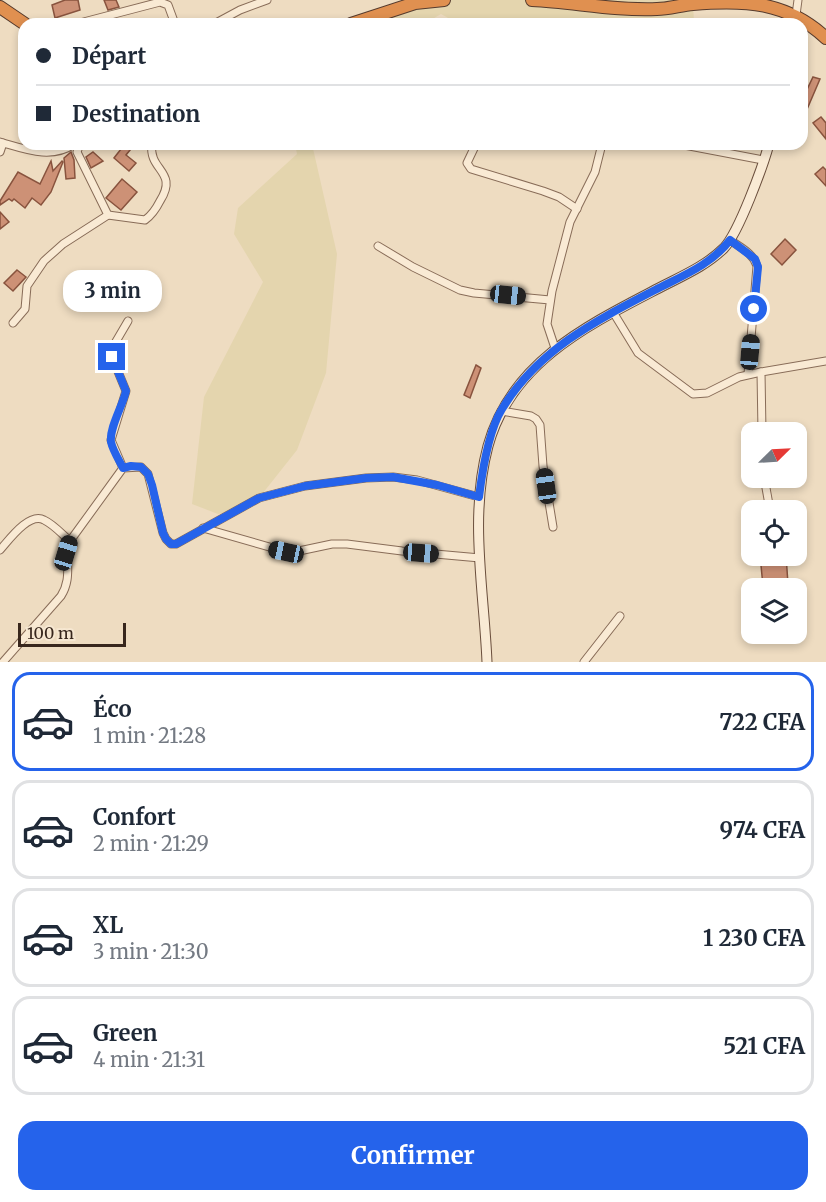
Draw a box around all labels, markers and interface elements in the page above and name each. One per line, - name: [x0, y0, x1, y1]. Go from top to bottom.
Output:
- text: Départ: [72, 42, 146, 70]
- text: Destination: [72, 100, 200, 128]
- callout: 3 min: [63, 270, 162, 312]
- text: 3 min: [84, 278, 141, 303]
- car: [489, 284, 527, 306]
- route start: [740, 295, 767, 322]
- car: [739, 333, 761, 371]
- route end: [98, 343, 125, 370]
- north arrow: [741, 422, 807, 488]
- map controls: [741, 422, 807, 644]
- car: [535, 467, 557, 505]
- button: locate: [741, 500, 807, 566]
- car: [52, 533, 80, 573]
- car: [267, 539, 305, 565]
- car: [402, 543, 440, 563]
- button: layers: [741, 578, 807, 644]
- scale bar: [18, 620, 126, 648]
- text: 100 m: [27, 623, 74, 643]
- icon: car: [21, 695, 75, 749]
- text: Éco: [93, 695, 132, 723]
- text: 722 CFA: [719, 708, 805, 736]
- text: 1 min · 21:28: [93, 723, 206, 748]
- icon: car: [21, 803, 75, 857]
- text: Confort: [93, 803, 176, 831]
- text: 974 CFA: [720, 816, 805, 844]
- text: 2 min · 21:29: [93, 831, 209, 856]
- icon: car: [21, 911, 75, 965]
- text: XL: [93, 911, 123, 939]
- text: 1 230 CFA: [703, 924, 805, 952]
- text: 3 min · 21:30: [93, 939, 209, 964]
- icon: car: [21, 1019, 75, 1073]
- text: Green: [93, 1019, 157, 1047]
- text: 521 CFA: [723, 1032, 805, 1060]
- text: 4 min · 21:31: [93, 1047, 205, 1072]
- button: Confirmer: [18, 1121, 808, 1190]

